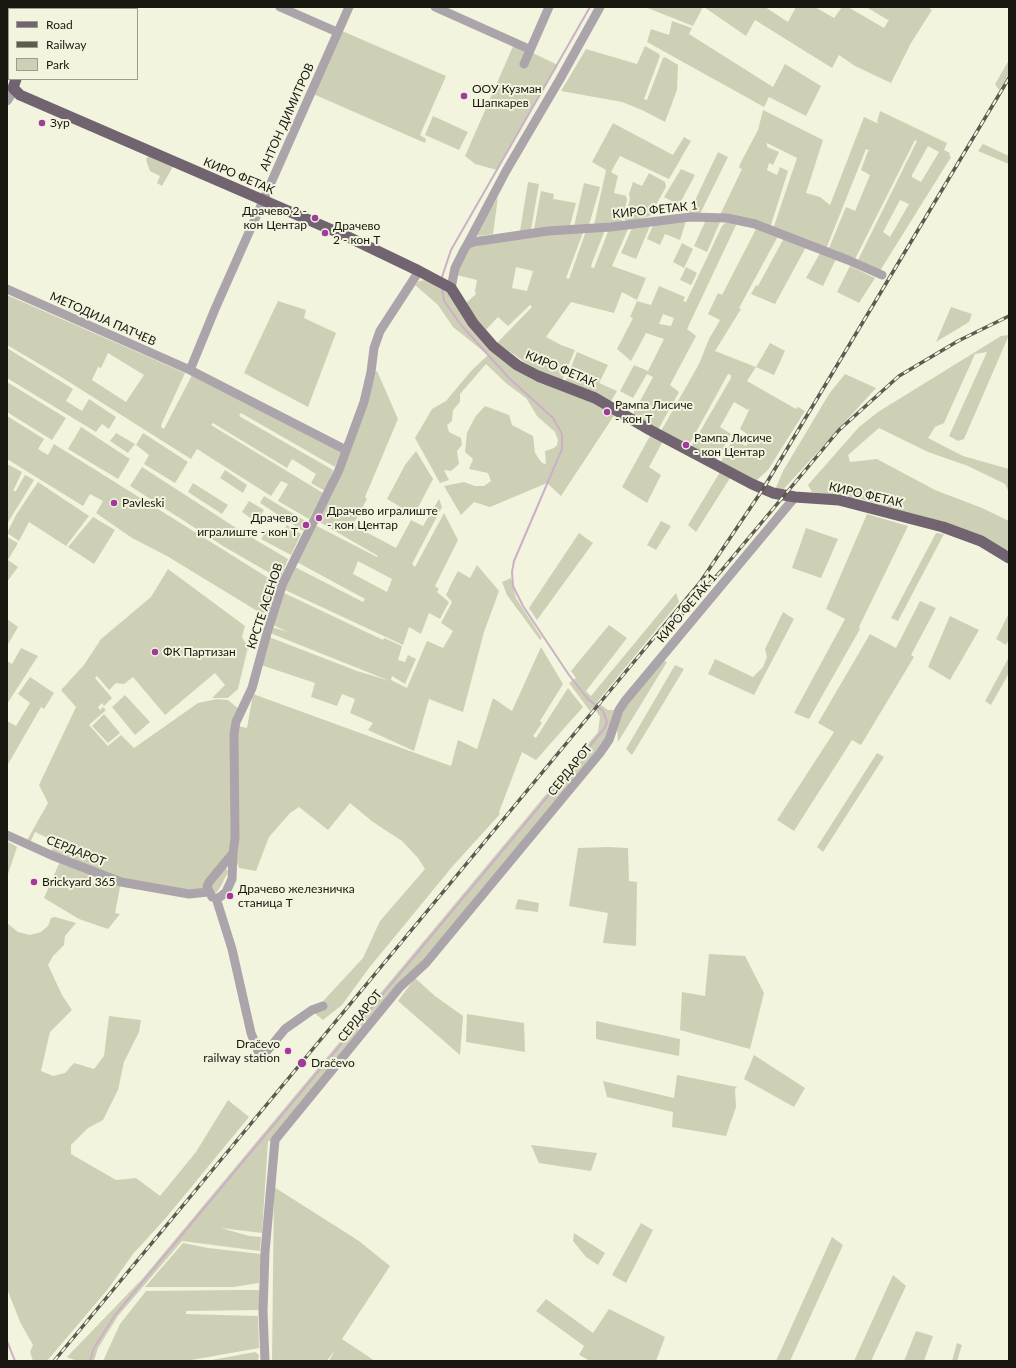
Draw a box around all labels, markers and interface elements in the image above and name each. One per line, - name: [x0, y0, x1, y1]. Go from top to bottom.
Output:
- legend: [8, 8, 138, 80]
- text: Road: [46, 17, 73, 32]
- text: Railway: [46, 37, 86, 52]
- text: Park: [46, 57, 69, 72]
- street label: АНТОН ДИМИТРОВ: [257, 61, 317, 173]
- place label: ООУ Кузман Шапкарев: [472, 82, 542, 110]
- marker: ООУ Кузман Шапкарев: [459, 91, 469, 101]
- place label: Зур: [50, 116, 70, 130]
- marker: Зур: [37, 118, 47, 128]
- street label: КИРО ФЕТАК: [201, 155, 277, 197]
- street label: КИРО ФЕТАК 1: [612, 198, 698, 222]
- place label: Драчево 2 - кон Центар: [242, 204, 307, 232]
- marker: Драчево 2 - кон Центар: [310, 213, 320, 223]
- place label: Драчево 2 - кон T: [333, 219, 380, 247]
- marker: Драчево 2 - кон T: [320, 228, 330, 238]
- street label: МЕТОДИЈА ПАТЧЕВ: [48, 289, 158, 349]
- street label: КИРО ФЕТАК: [523, 348, 599, 390]
- place label: Рампа Лисиче - кон Т: [615, 398, 693, 426]
- marker: Рампа Лисиче - кон Т: [602, 407, 612, 417]
- place label: Рампа Лисиче - кон Центар: [694, 431, 772, 459]
- marker: Рампа Лисиче - кон Центар: [681, 440, 691, 450]
- street label: КИРО ФЕТАК: [827, 479, 905, 511]
- place label: Pavleski: [122, 496, 164, 510]
- marker: Pavleski: [109, 498, 119, 508]
- place label: Драчево игралиште - кон Центар: [327, 504, 438, 532]
- place label: Драчево игралиште - кон T: [197, 511, 298, 539]
- marker: Драчево игралиште - кон Центар: [314, 513, 324, 523]
- marker: Драчево игралиште - кон T: [301, 520, 311, 530]
- street label: КРСТЕ АСЕНОВ: [244, 561, 286, 651]
- street label: КИРО ФЕТАК 1: [654, 570, 720, 646]
- place label: ФК Партизан: [163, 645, 236, 659]
- marker: ФК Партизан: [150, 647, 160, 657]
- street label: СЕРДАРОТ: [545, 741, 595, 799]
- street label: СЕРДАРОТ: [44, 833, 108, 869]
- place label: Brickyard 365: [42, 875, 116, 889]
- marker: Brickyard 365: [29, 877, 39, 887]
- place label: Драчево железничка станица Т: [238, 882, 355, 910]
- marker: Драчево железничка станица Т: [225, 891, 235, 901]
- street label: СЕРДАРОТ: [335, 987, 385, 1045]
- place label: Dračevo railway station: [203, 1037, 280, 1065]
- marker: Dračevo railway station: [283, 1046, 293, 1056]
- place label: Dračevo: [311, 1056, 355, 1070]
- marker: Dračevo: [296, 1057, 308, 1069]

